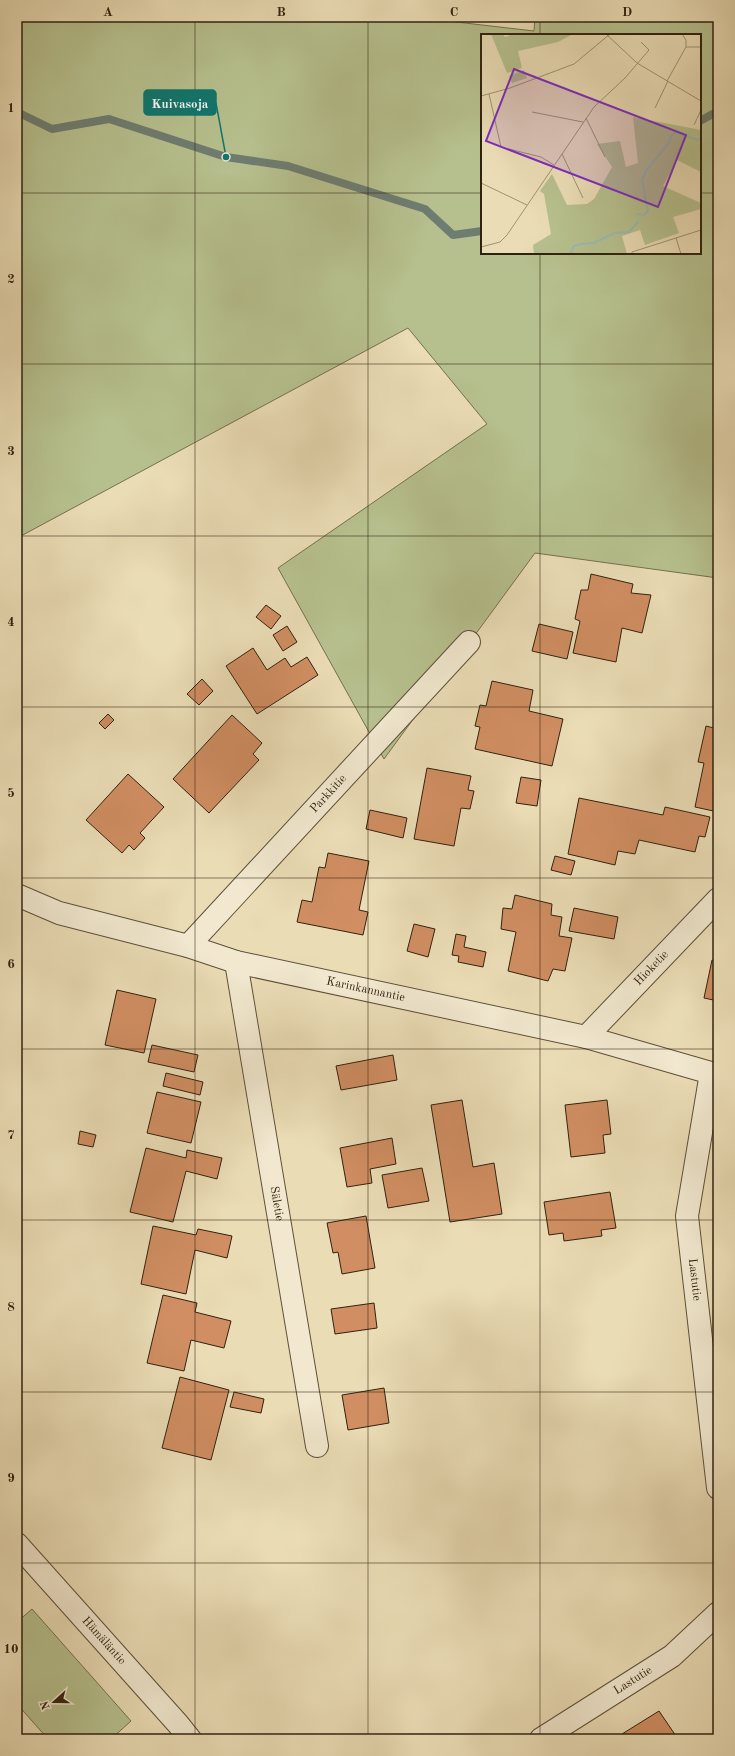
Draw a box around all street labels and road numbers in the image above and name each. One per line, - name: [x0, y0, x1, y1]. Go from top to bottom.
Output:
- street label: Parkkitie: [308, 772, 349, 815]
- street label: Hioketie: [632, 948, 671, 988]
- street label: Karinkannantie: [325, 976, 407, 1004]
- street label: Säletie: [268, 1185, 285, 1222]
- street label: Lastutie: [686, 1258, 703, 1302]
- street label: Hämäläntie: [79, 1615, 128, 1667]
- street label: Lastutie: [612, 1664, 655, 1697]

